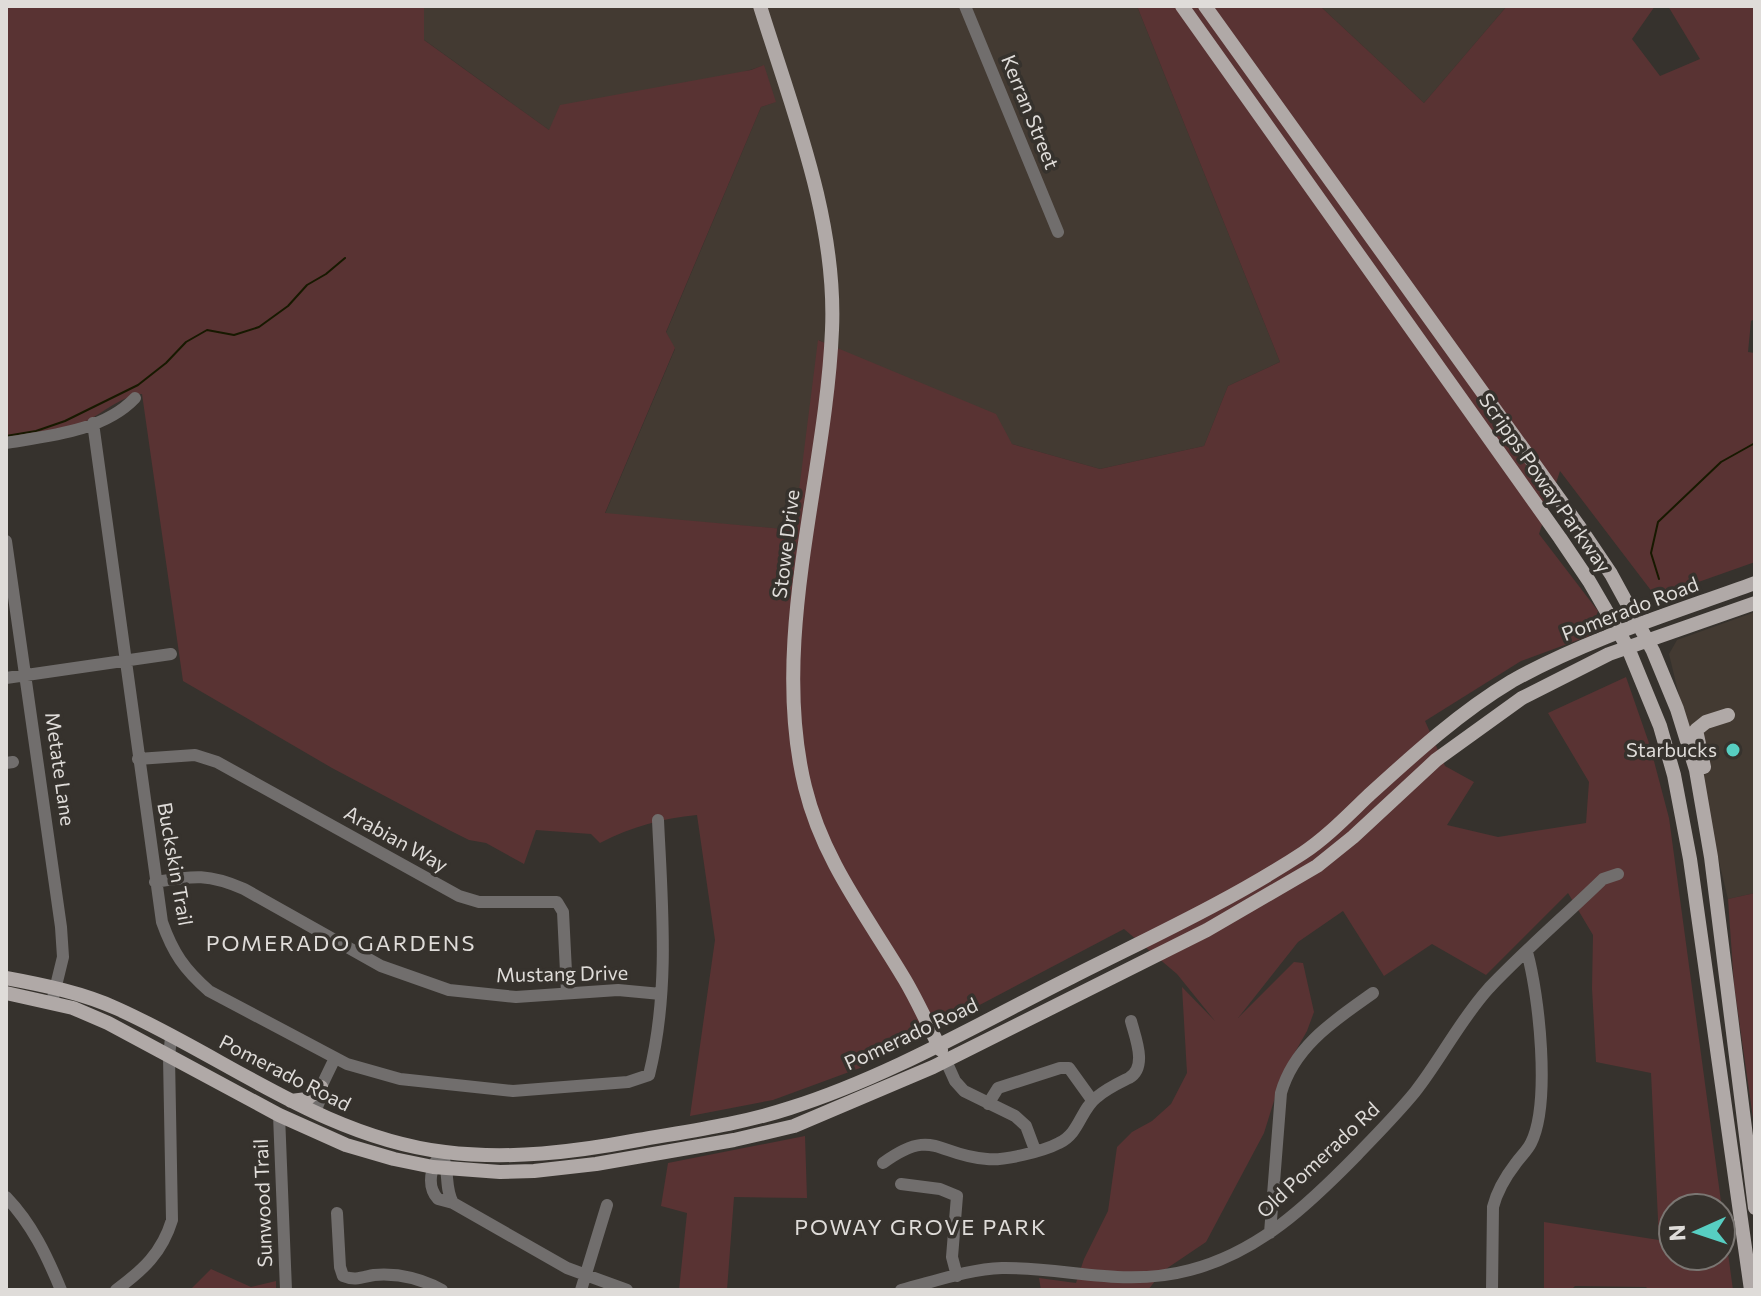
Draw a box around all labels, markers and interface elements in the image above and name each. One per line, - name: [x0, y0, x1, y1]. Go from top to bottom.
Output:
- street label: Kerran Street: [997, 51, 1065, 172]
- street label: Scripps Poway Parkway: [1475, 388, 1617, 577]
- street label: Stowe Drive: [766, 488, 804, 600]
- street label: Pomerado Road: [1558, 571, 1701, 645]
- street label: Metate Lane: [41, 710, 81, 827]
- place label: Starbucks: [1626, 737, 1717, 761]
- marker: Starbucks: [1724, 741, 1742, 759]
- street label: Buckskin Trail: [153, 800, 199, 927]
- street label: Arabian Way: [341, 800, 452, 876]
- district label: POMERADO GARDENS: [206, 929, 476, 956]
- street label: Mustang Drive: [496, 960, 628, 986]
- street label: Pomerado Road: [840, 992, 981, 1074]
- street label: Pomerado Road: [216, 1029, 355, 1116]
- street label: Old Pomerado Rd: [1251, 1096, 1384, 1222]
- street label: Sunwood Trail: [248, 1138, 276, 1268]
- north arrow: [1657, 1192, 1737, 1272]
- district label: POWAY GROVE PARK: [794, 1213, 1048, 1240]
- text: N: [1663, 1224, 1690, 1242]

